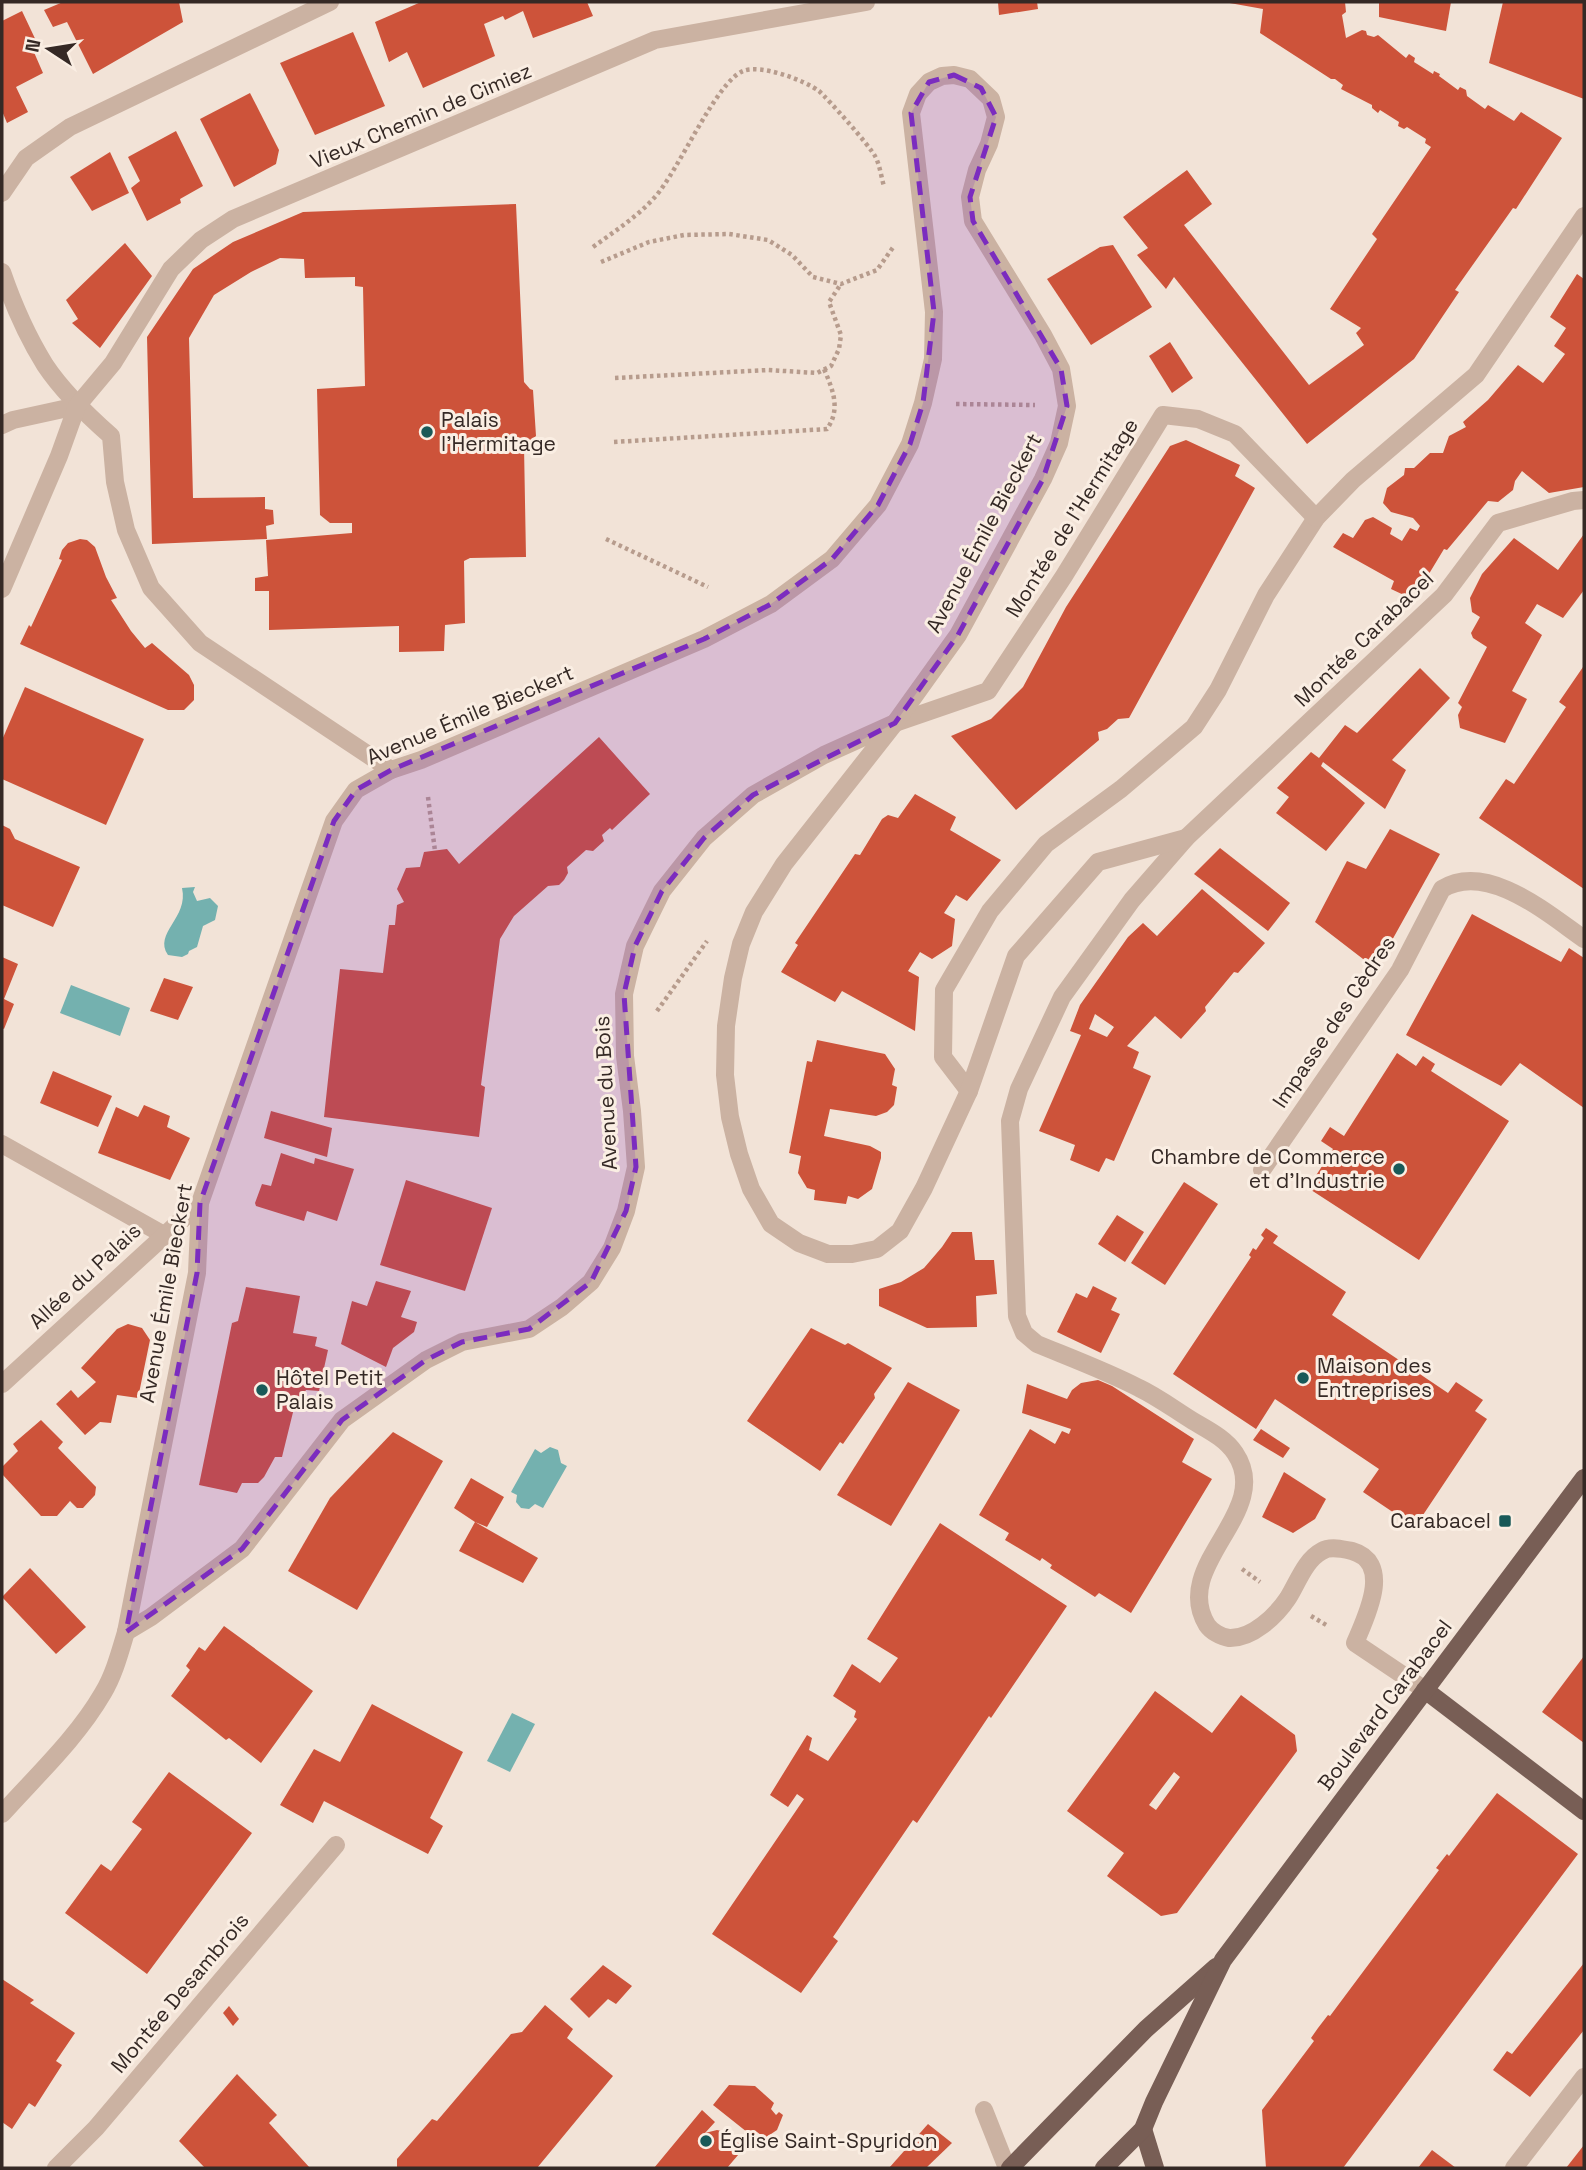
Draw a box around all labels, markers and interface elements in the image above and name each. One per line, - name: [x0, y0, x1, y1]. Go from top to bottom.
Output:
- north arrow: [14, 14, 84, 84]
- text: N: [19, 37, 46, 54]
- street label: Vieux Chemin de Cimiez: [306, 57, 535, 174]
- place label: Palais l'Hermitage: [441, 406, 556, 457]
- street label: Montée de l'Hermitage: [999, 413, 1144, 622]
- marker: Palais l'Hermitage: [419, 424, 435, 440]
- street label: Avenue Émile Bieckert: [919, 428, 1048, 637]
- street label: Montée Carabacel: [1288, 565, 1439, 712]
- street label: Avenue Émile Bieckert: [362, 659, 577, 770]
- street label: Impasse des Cèdres: [1266, 931, 1401, 1113]
- street label: Avenue du Bois: [588, 1015, 623, 1171]
- place label: Chambre de Commerce et d'Industrie: [1151, 1143, 1385, 1194]
- marker: Chambre de Commerce et d'Industrie: [1391, 1161, 1407, 1177]
- street label: Avenue Émile Bieckert: [133, 1181, 198, 1405]
- street label: Allée du Palais: [23, 1217, 146, 1334]
- place label: Maison des Entreprises: [1317, 1352, 1432, 1403]
- place label: Hôtel Petit Palais: [276, 1364, 383, 1415]
- marker: Maison des Entreprises: [1295, 1370, 1311, 1386]
- marker: Hôtel Petit Palais: [254, 1382, 270, 1398]
- place label: Carabacel: [1390, 1507, 1491, 1534]
- marker: Carabacel: [1497, 1513, 1513, 1529]
- street label: Boulevard Carabacel: [1312, 1614, 1458, 1795]
- street label: Montée Desambrois: [105, 1907, 255, 2078]
- place label: Église Saint-Spyridon: [720, 2127, 938, 2154]
- marker: Église Saint-Spyridon: [698, 2133, 714, 2149]

